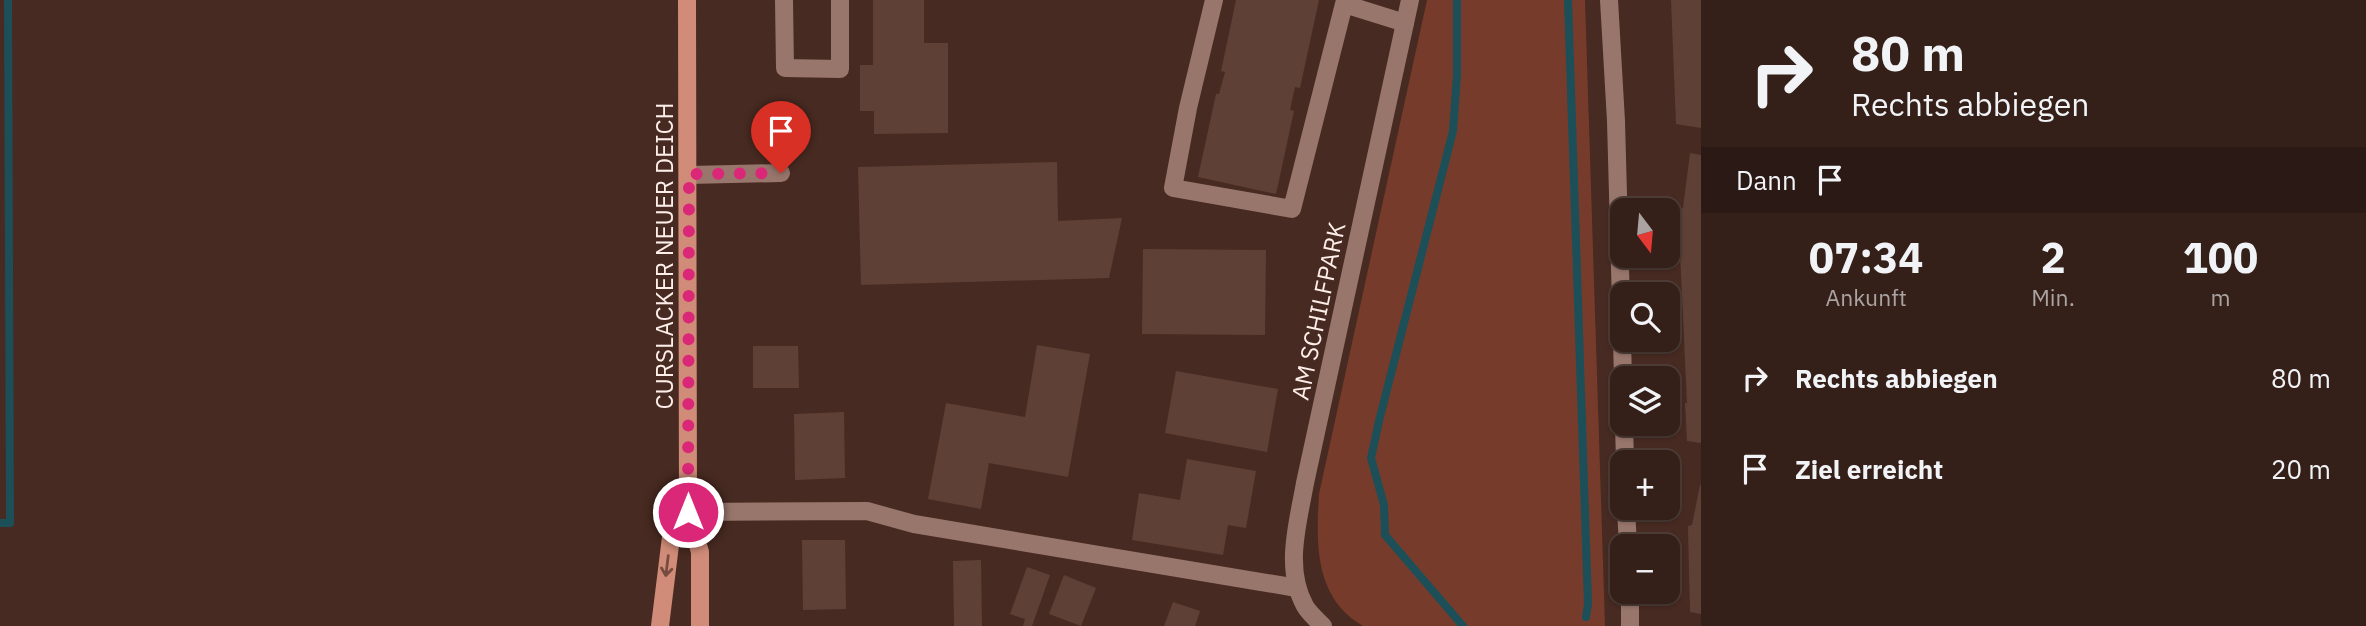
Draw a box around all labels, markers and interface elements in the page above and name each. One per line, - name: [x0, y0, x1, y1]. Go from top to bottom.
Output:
- text: 80 m: [1851, 21, 1965, 84]
- icon: right: [1736, 28, 1827, 119]
- text: Rechts abbiegen: [1851, 83, 2089, 125]
- pin: [751, 101, 811, 173]
- street label: CURSLACKER NEUER DEICH: [648, 103, 680, 409]
- icon: arrive: [762, 112, 800, 150]
- icon: arrive: [1811, 161, 1849, 199]
- text: Dann: [1736, 163, 1797, 197]
- north arrow: [1610, 198, 1680, 268]
- map controls: [1610, 198, 1680, 604]
- street label: AM SCHILFPARK: [1284, 219, 1352, 403]
- text: 07:34: [1809, 230, 1923, 285]
- text: 2: [2040, 230, 2066, 285]
- text: 100: [2183, 230, 2258, 285]
- button: search: [1610, 282, 1680, 352]
- text: Ankunft: [1825, 282, 1907, 312]
- text: Min.: [2031, 282, 2075, 312]
- text: m: [2210, 282, 2230, 312]
- icon: right: [1736, 359, 1774, 397]
- text: Rechts abbiegen: [1795, 361, 1998, 395]
- text: 80 m: [2271, 361, 2331, 395]
- button: layers: [1610, 366, 1680, 436]
- button: +: [1610, 450, 1680, 520]
- icon: arrive: [1736, 450, 1774, 488]
- text: Ziel erreicht: [1795, 452, 1943, 486]
- text: 20 m: [2271, 452, 2331, 486]
- position arrow: [651, 475, 725, 549]
- button: −: [1610, 534, 1680, 604]
- one-way arrow: [661, 554, 674, 576]

